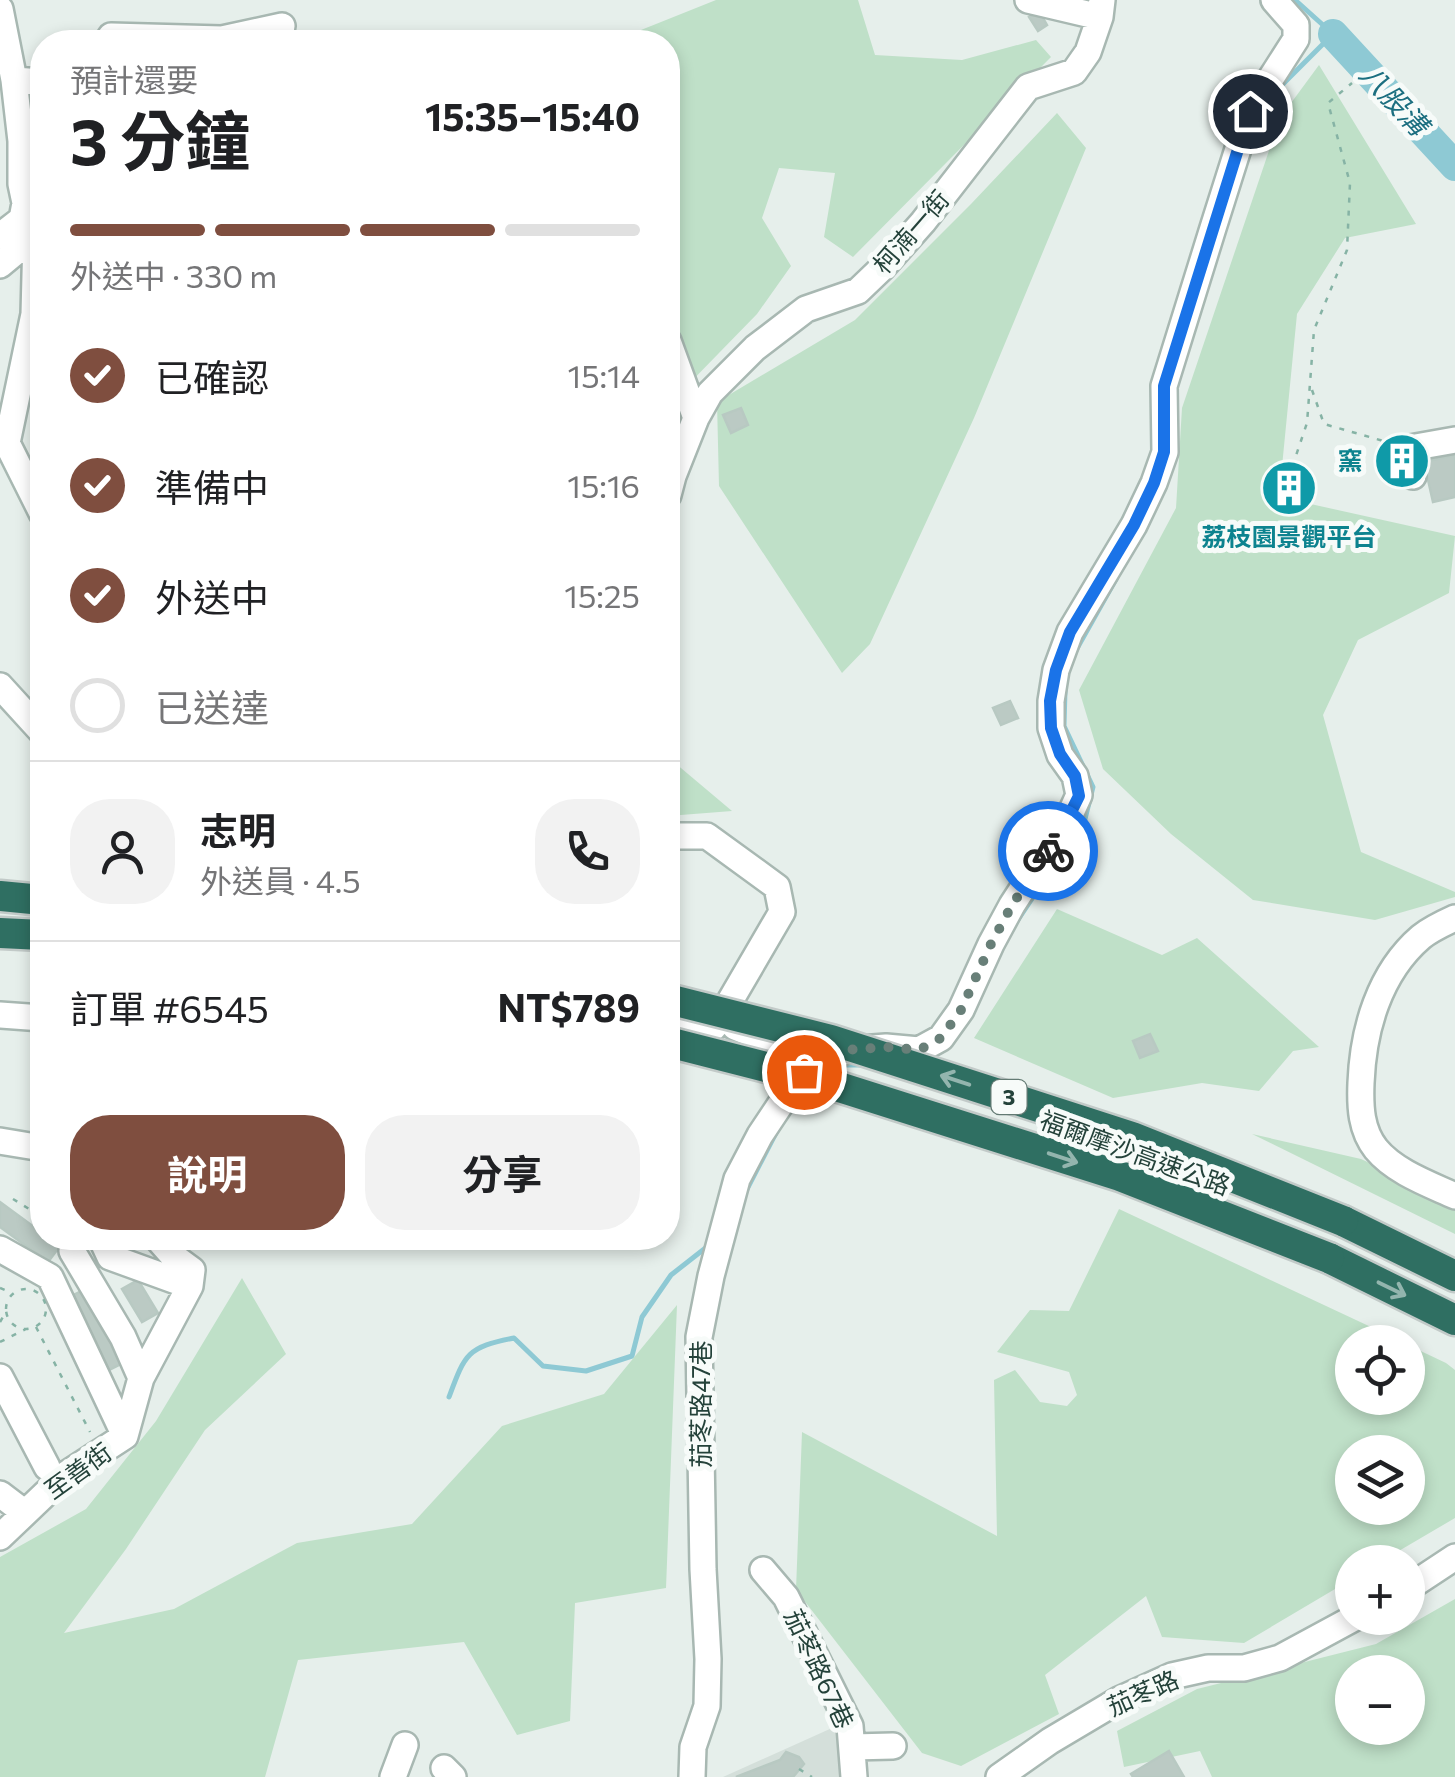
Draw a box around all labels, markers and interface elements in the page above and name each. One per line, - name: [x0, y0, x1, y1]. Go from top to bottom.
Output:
- water label: 八股溝: [1354, 57, 1439, 145]
- text: 預計還要: [70, 59, 198, 99]
- pin: [1208, 69, 1293, 154]
- icon: home: [1223, 84, 1278, 139]
- text: 15:35–15:40: [425, 92, 640, 139]
- text: 3 分鐘: [70, 99, 250, 178]
- street label: 柯湳一街: [866, 184, 954, 279]
- text: 外送中 · 330 m: [70, 255, 277, 295]
- icon: check: [70, 348, 125, 403]
- text: 已確認: [155, 353, 269, 400]
- text: 15:14: [568, 355, 640, 395]
- building icon: 窯: [1372, 431, 1432, 491]
- place label: 窯: [1338, 445, 1363, 475]
- icon: check: [70, 458, 125, 513]
- building icon: 荔枝園景觀平台: [1259, 458, 1319, 518]
- text: 準備中: [155, 463, 269, 510]
- text: 15:16: [567, 465, 640, 505]
- place label: 荔枝園景觀平台: [1201, 521, 1377, 551]
- icon: check: [70, 568, 125, 623]
- text: 外送中: [155, 573, 269, 620]
- text: 15:25: [564, 575, 640, 615]
- text: 已送達: [155, 683, 269, 730]
- button: person: [70, 799, 175, 904]
- button: phone: [535, 799, 640, 904]
- courier: [998, 801, 1098, 901]
- text: 志明: [200, 806, 276, 853]
- icon: bike: [1021, 824, 1076, 879]
- text: 外送員 · 4.5: [200, 860, 361, 900]
- text: NT$789: [498, 983, 640, 1030]
- text: 訂單 #6545: [70, 984, 269, 1031]
- pin: [762, 1030, 847, 1115]
- icon: bag: [777, 1045, 832, 1100]
- one-way arrow: [940, 1069, 971, 1087]
- road number: 3: [992, 1080, 1026, 1114]
- street label: 福爾摩沙高速公路: [1036, 1104, 1234, 1200]
- button: 說明: [70, 1115, 345, 1230]
- button: 分享: [365, 1115, 640, 1230]
- one-way arrow: [1047, 1150, 1078, 1168]
- one-way arrow: [1377, 1280, 1406, 1299]
- map controls: [1335, 1325, 1425, 1745]
- button: locate: [1335, 1325, 1425, 1415]
- street label: 茄苳路47巷: [685, 1340, 715, 1468]
- button: layers: [1335, 1435, 1425, 1525]
- street label: 至善街: [38, 1436, 117, 1504]
- button: +: [1335, 1545, 1425, 1635]
- street label: 茄苳路67巷: [779, 1604, 861, 1733]
- button: −: [1335, 1655, 1425, 1745]
- street label: 茄苳路: [1102, 1663, 1183, 1721]

